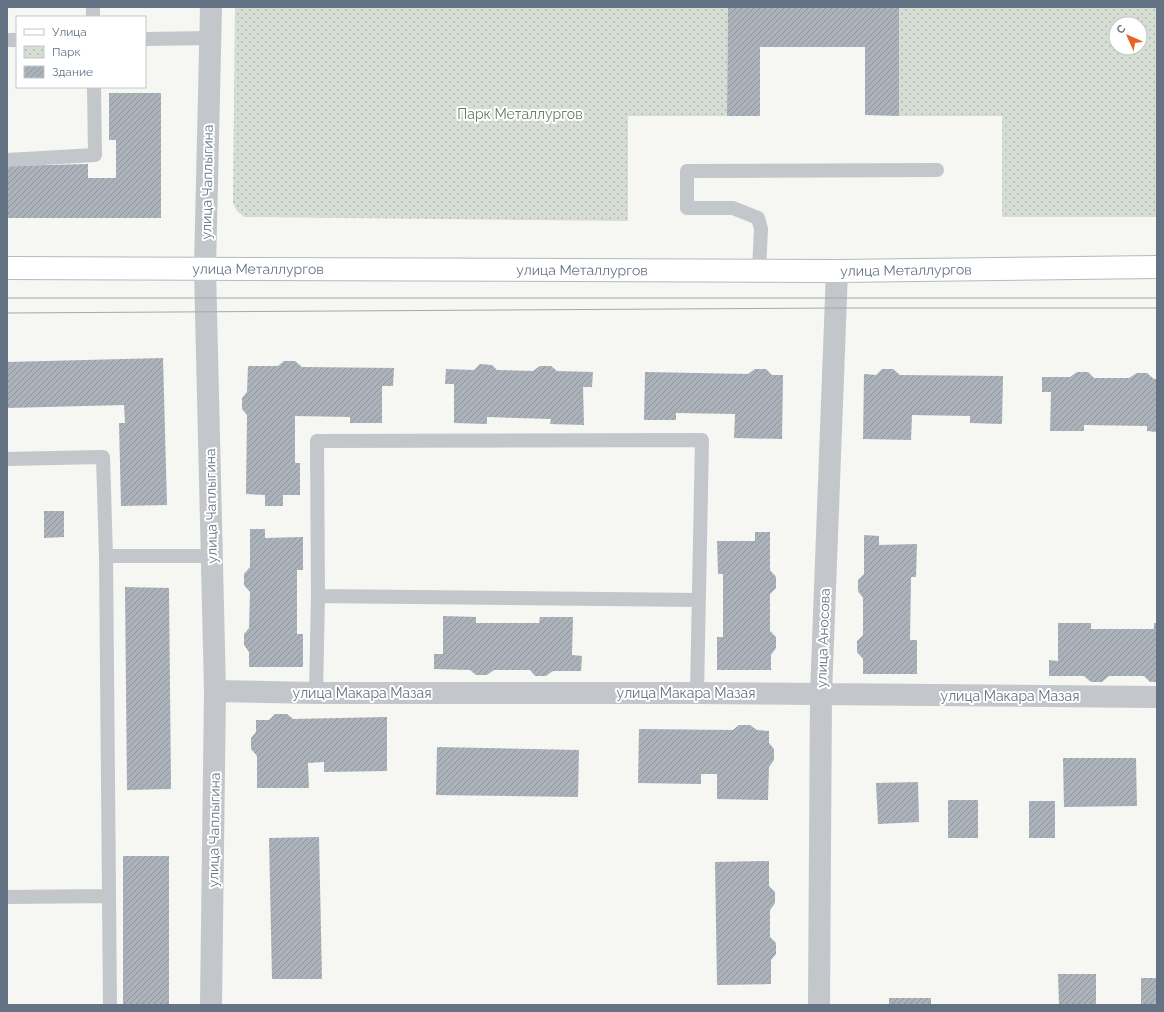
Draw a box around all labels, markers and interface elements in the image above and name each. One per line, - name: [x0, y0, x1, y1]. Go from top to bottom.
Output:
- legend: [16, 16, 146, 88]
- north arrow: [1108, 16, 1148, 56]
- text: С: [1114, 22, 1129, 37]
- text: Улица: [52, 25, 87, 39]
- text: Парк: [52, 45, 81, 59]
- text: Здание: [52, 65, 93, 79]
- park label: Парк Металлургов: [457, 106, 583, 122]
- street label: улица Чаплыгина: [198, 124, 216, 240]
- street label: улица Металлургов: [192, 261, 324, 277]
- street label: улица Металлургов: [840, 261, 972, 279]
- street label: улица Металлургов: [516, 262, 648, 278]
- street label: улица Чаплыгина: [202, 448, 220, 564]
- street label: улица Аносова: [813, 588, 833, 688]
- street label: улица Макара Мазая: [293, 685, 431, 701]
- street label: улица Макара Мазая: [617, 685, 755, 701]
- street label: улица Макара Мазая: [941, 688, 1079, 704]
- street label: улица Чаплыгина: [205, 772, 223, 888]

